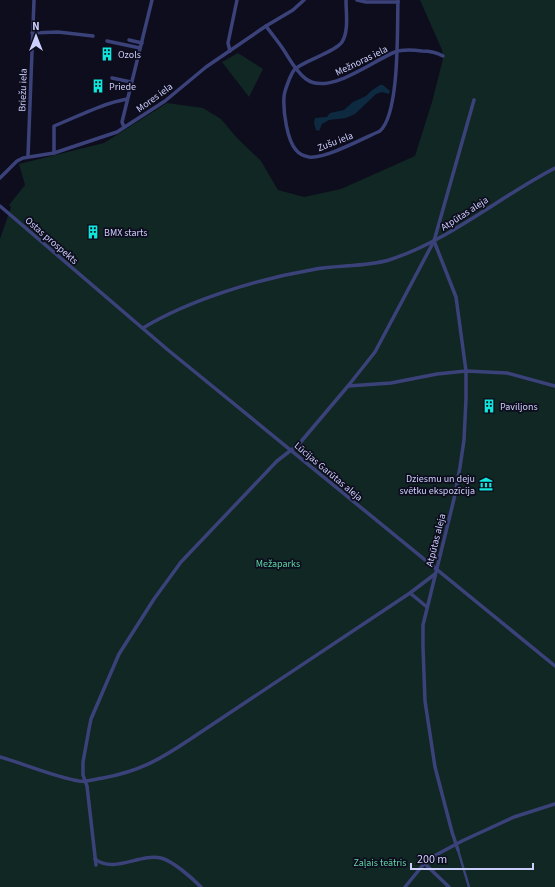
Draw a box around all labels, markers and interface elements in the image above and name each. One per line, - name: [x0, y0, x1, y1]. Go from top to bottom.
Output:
- north arrow: [16, 16, 56, 56]
- text: N: [32, 19, 40, 34]
- street label: Mežnoras iela: [333, 42, 390, 80]
- building icon: Ozols: [99, 46, 115, 62]
- place label: Ozols: [118, 48, 141, 62]
- street label: Briežu iela: [15, 68, 31, 112]
- building icon: Priede: [90, 78, 106, 94]
- place label: Priede: [109, 80, 136, 94]
- street label: Mores iela: [133, 80, 176, 116]
- street label: Zušu iela: [315, 129, 355, 155]
- street label: Atpūtas aleja: [438, 193, 491, 234]
- street label: Ostas prospekts: [22, 214, 81, 268]
- building icon: BMX starts: [85, 224, 101, 240]
- place label: BMX starts: [104, 226, 147, 240]
- building icon: Paviljons: [481, 398, 497, 414]
- place label: Paviljons: [500, 400, 538, 414]
- street label: Lūcijas Garūtas aleja: [291, 439, 366, 505]
- place label: Dziesmu un deju svētku ekspozīcija: [399, 472, 475, 498]
- museum icon: Dziesmu un deju svētku ekspozīcija: [478, 476, 494, 492]
- street label: Atpūtas aleja: [423, 512, 449, 568]
- park label: Mežaparks: [256, 557, 300, 571]
- scale bar: [411, 845, 533, 871]
- text: 200 m: [417, 851, 447, 868]
- park label: Zaļais teātris: [354, 856, 406, 870]

